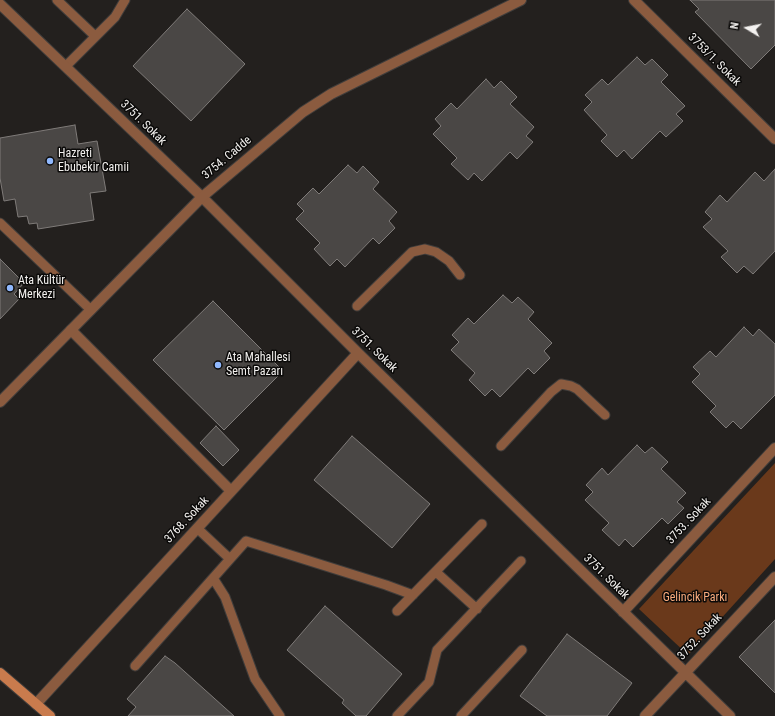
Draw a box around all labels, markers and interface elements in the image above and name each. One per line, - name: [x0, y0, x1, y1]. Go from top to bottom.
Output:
- north arrow: [727, 8, 767, 48]
- text: N: [728, 21, 742, 30]
- street label: 3753/1. Sokak: [685, 31, 743, 89]
- street label: 3751. Sokak: [117, 98, 169, 148]
- street label: 3754. Cadde: [200, 133, 254, 183]
- place label: Hazreti Ebubekir Camii: [58, 147, 129, 175]
- marker: Hazreti Ebubekir Camii: [45, 156, 55, 166]
- place label: Ata Kültür Merkezi: [18, 274, 65, 302]
- marker: Ata Kültür Merkezi: [5, 283, 15, 293]
- street label: 3751. Sokak: [348, 325, 400, 375]
- place label: Ata Mahallesi Semt Pazarı: [226, 351, 291, 379]
- marker: Ata Mahallesi Semt Pazarı: [213, 360, 223, 370]
- street label: 3768. Sokak: [162, 494, 212, 546]
- street label: 3753. Sokak: [664, 495, 714, 547]
- street label: 3751. Sokak: [580, 552, 632, 602]
- park label: Gelincik Parkı: [663, 591, 727, 605]
- street label: 3752. Sokak: [675, 611, 725, 663]

